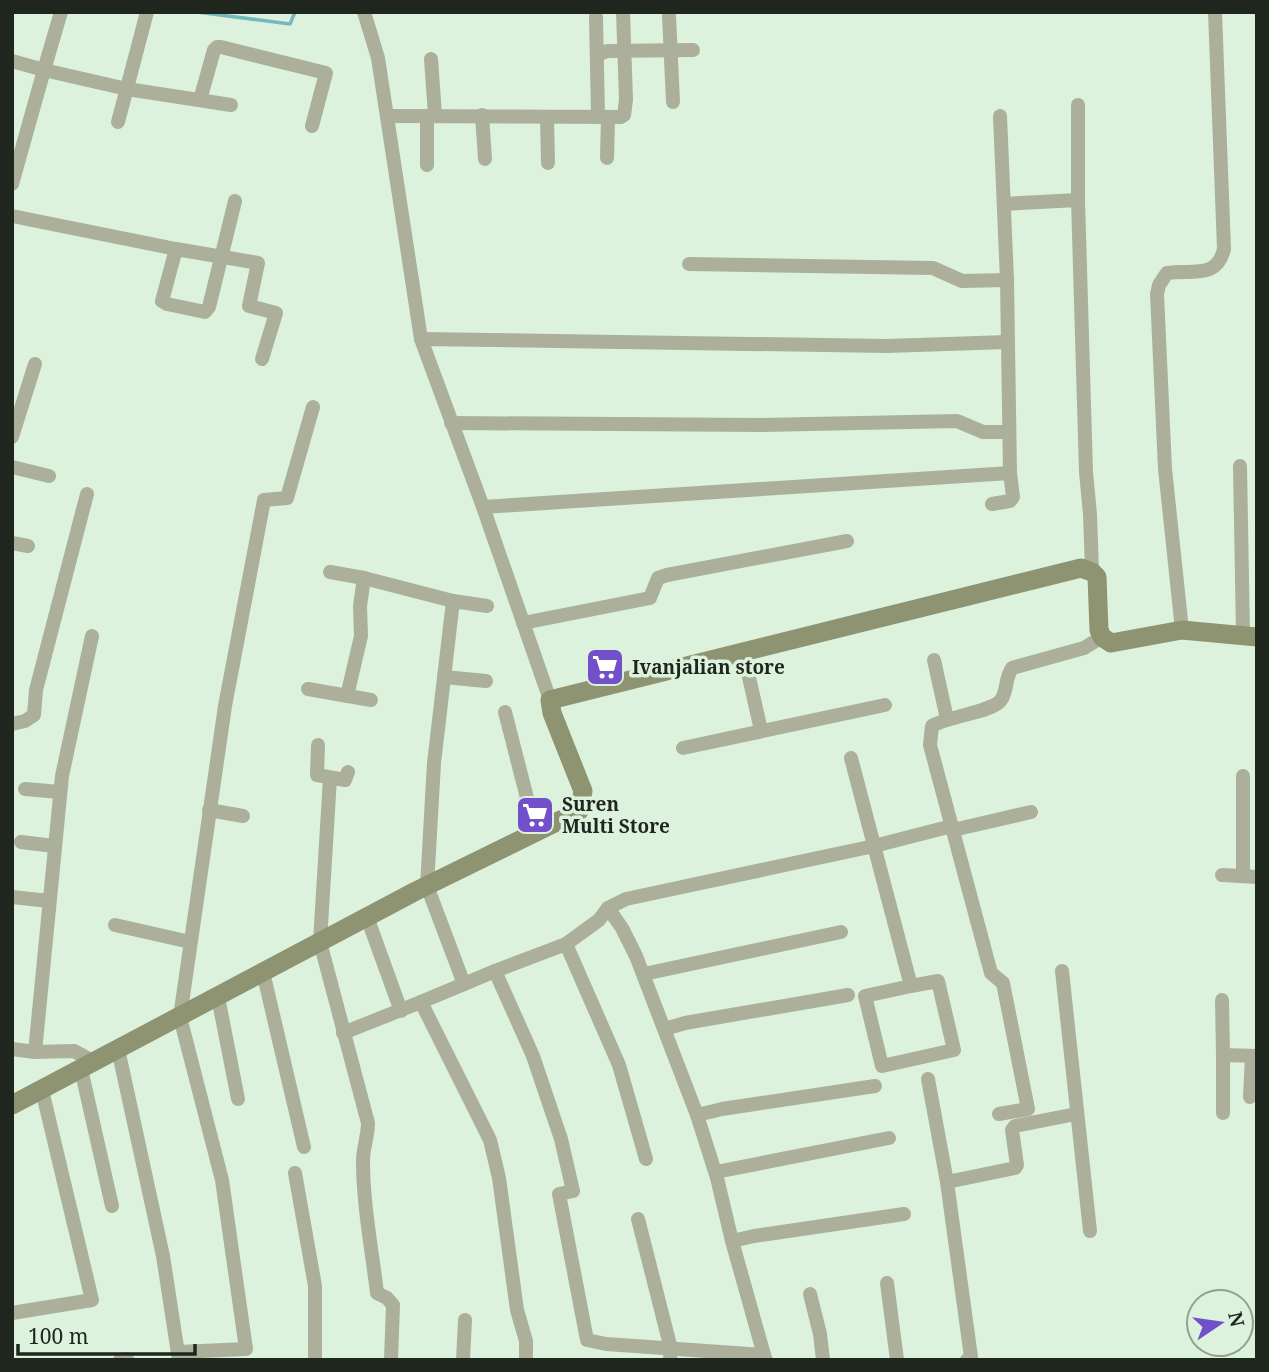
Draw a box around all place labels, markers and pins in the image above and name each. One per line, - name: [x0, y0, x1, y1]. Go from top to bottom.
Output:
- supermarket icon: Ivanjalian store: [584, 646, 626, 688]
- place label: Ivanjalian store: [632, 654, 785, 680]
- place label: Suren Multi Store: [562, 791, 670, 839]
- supermarket icon: Suren Multi Store: [514, 794, 556, 836]

